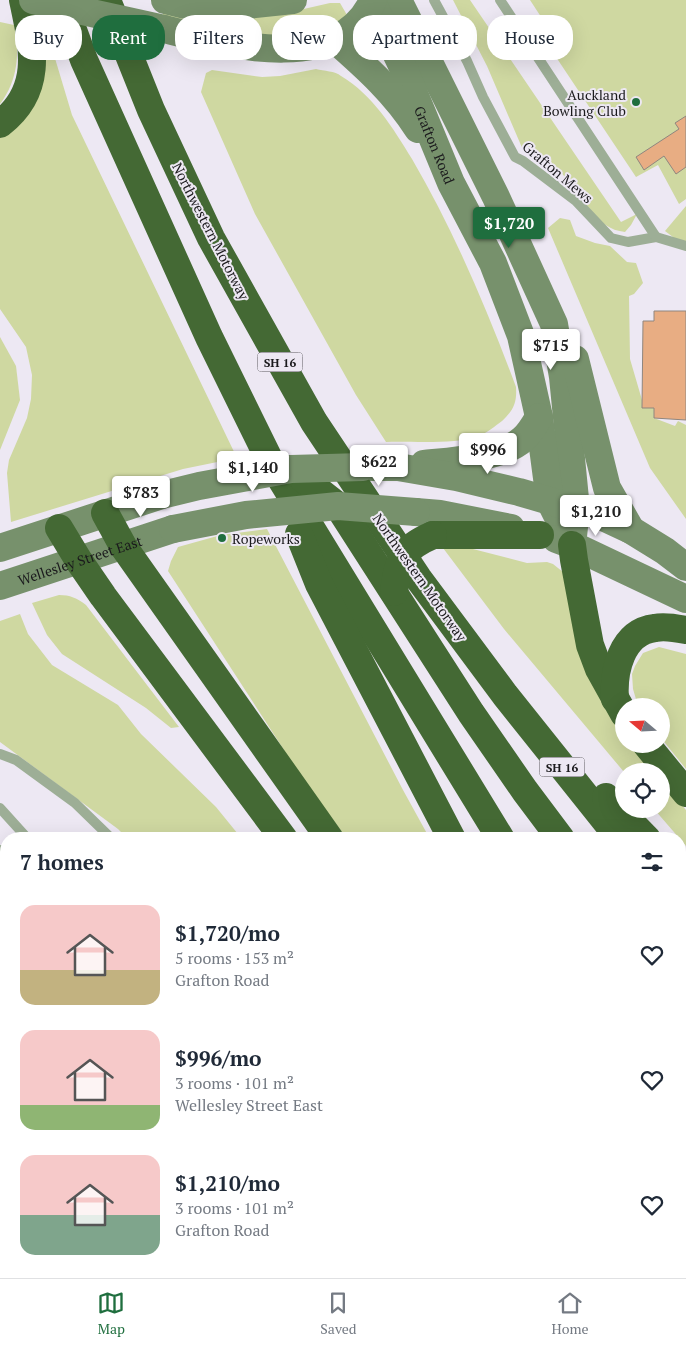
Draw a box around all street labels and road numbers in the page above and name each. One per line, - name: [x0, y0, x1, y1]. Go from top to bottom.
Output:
- street label: Grafton Road: [411, 103, 460, 187]
- street label: Grafton Mews: [519, 137, 597, 207]
- street label: Northwestern Motorway: [168, 159, 254, 304]
- road number: SH 16: [258, 352, 302, 372]
- street label: Northwestern Motorway: [369, 509, 472, 645]
- street label: Wellesley Street East: [15, 530, 145, 589]
- road number: SH 16: [540, 758, 584, 776]

